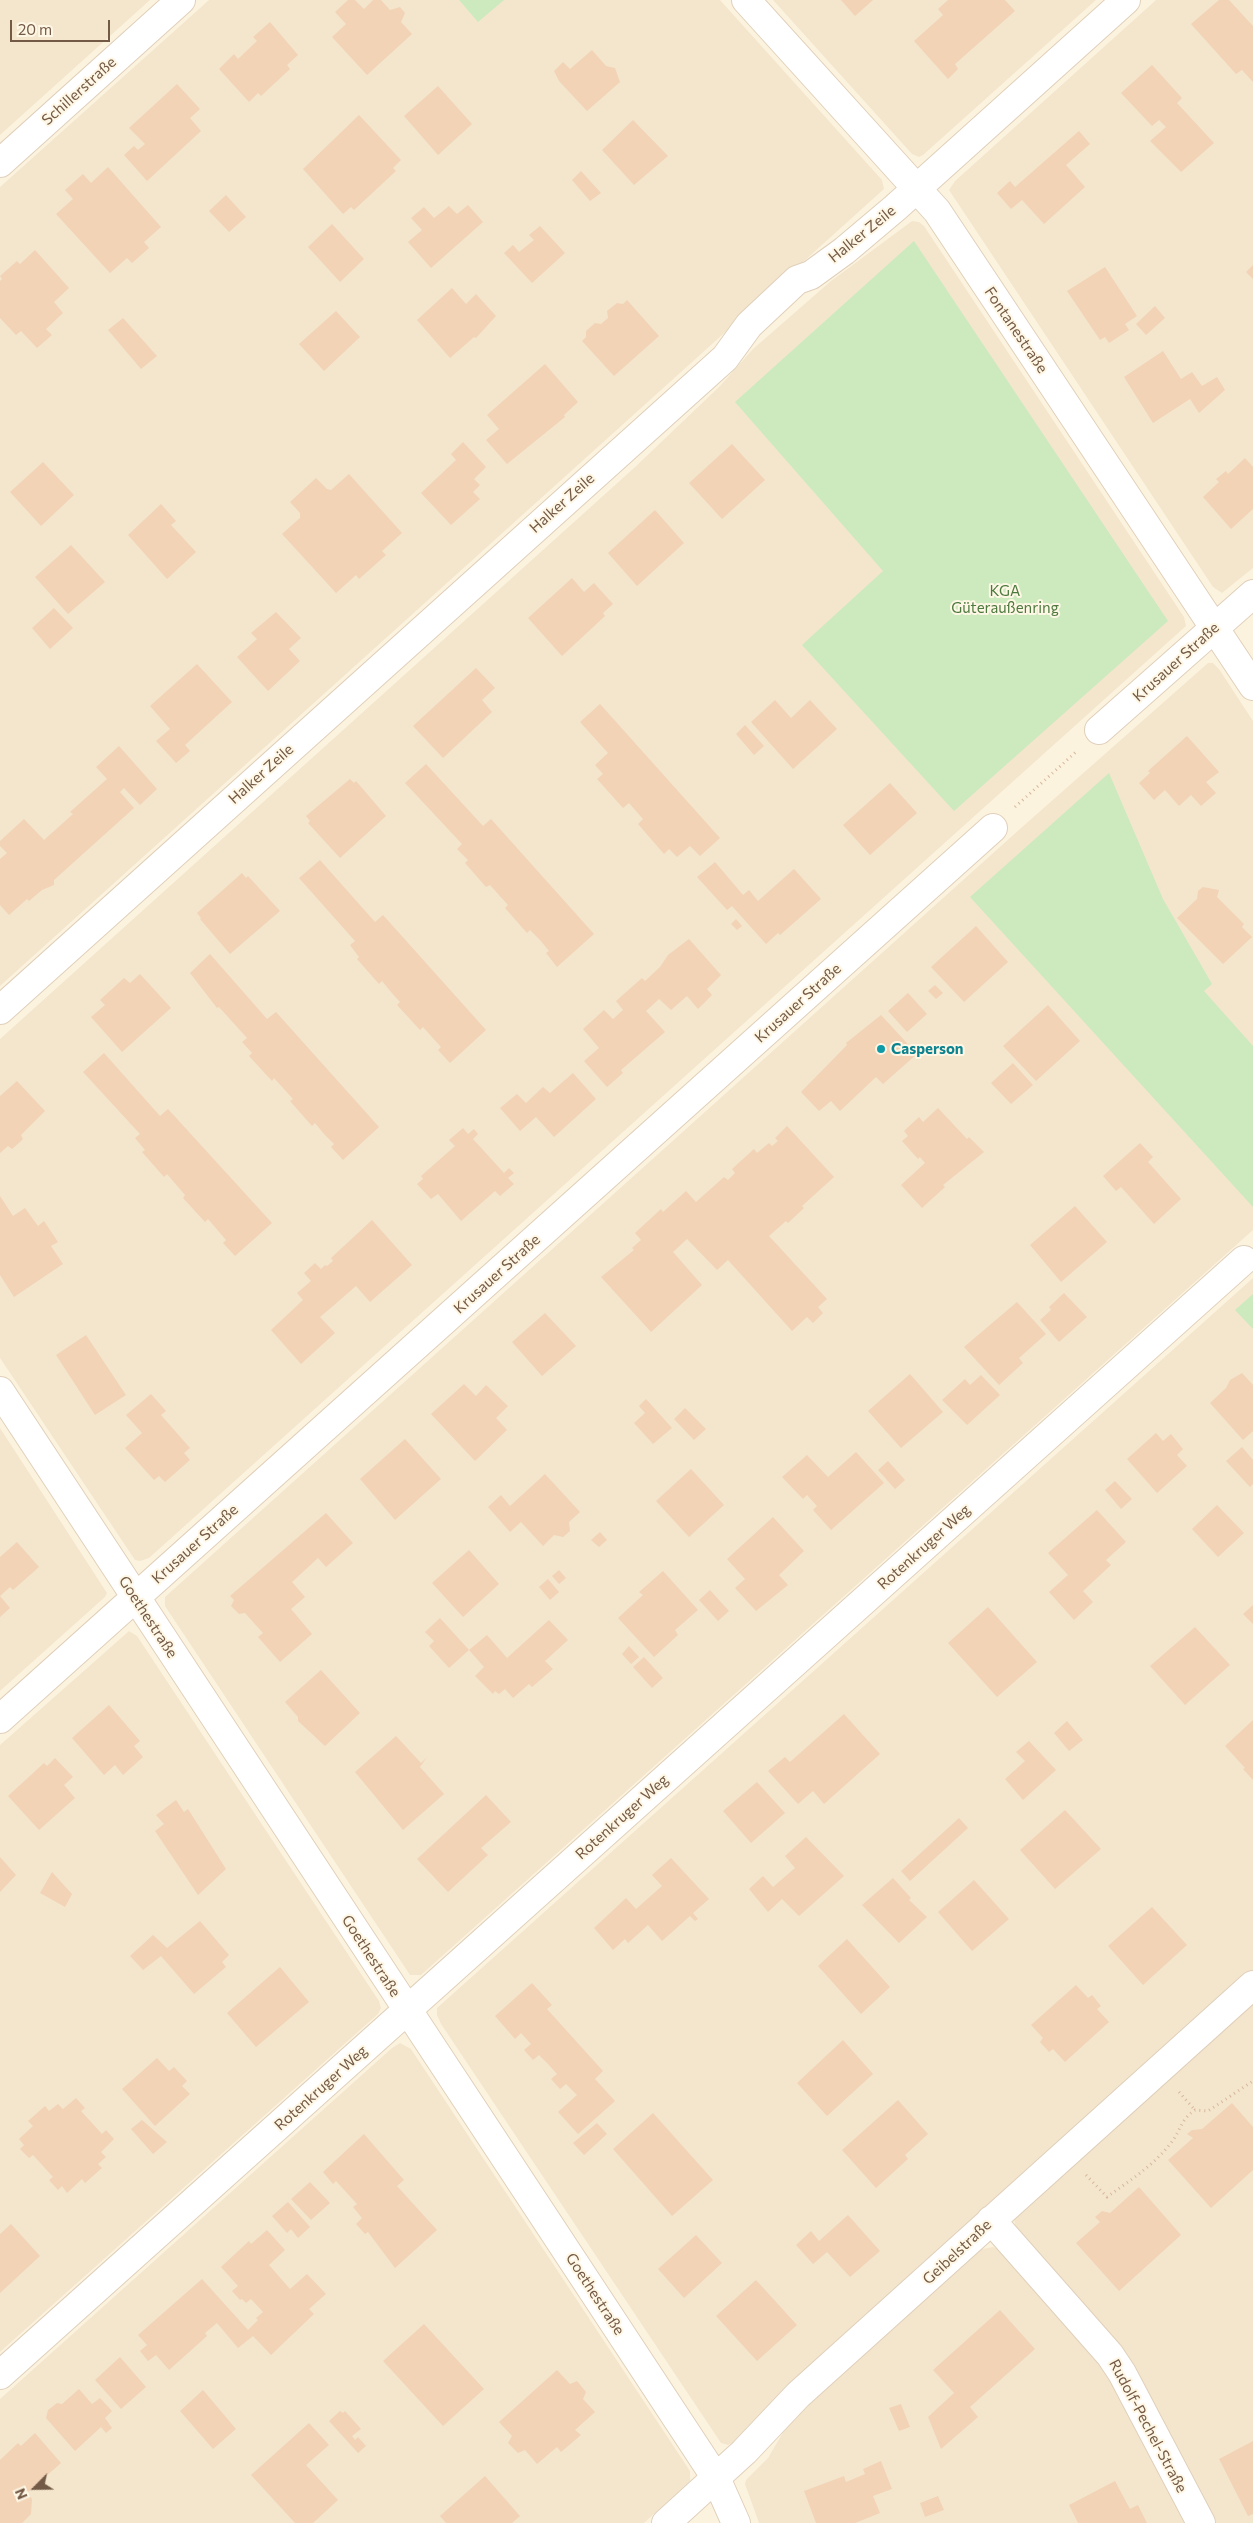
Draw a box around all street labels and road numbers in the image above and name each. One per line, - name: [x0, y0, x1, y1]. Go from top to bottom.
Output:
- street label: Schillerstraße: [38, 53, 120, 129]
- street label: Halker Zeile: [825, 202, 899, 266]
- street label: Fontanestraße: [981, 284, 1051, 376]
- street label: Halker Zeile: [526, 469, 598, 537]
- street label: Krusauer Straße: [1129, 619, 1223, 705]
- street label: Halker Zeile: [225, 740, 297, 808]
- street label: Krusauer Straße: [751, 960, 845, 1046]
- street label: Krusauer Straße: [450, 1231, 544, 1317]
- street label: Krusauer Straße: [148, 1501, 242, 1587]
- street label: Rotenkruger Weg: [874, 1501, 974, 1593]
- street label: Goethestraße: [115, 1573, 181, 1661]
- street label: Rotenkruger Weg: [572, 1771, 672, 1863]
- street label: Goethestraße: [338, 1912, 404, 2000]
- street label: Rotenkruger Weg: [271, 2042, 371, 2134]
- street label: Geibelstraße: [919, 2216, 995, 2288]
- street label: Goethestraße: [562, 2250, 628, 2338]
- street label: Rudolf-Pechel-Straße: [1105, 2356, 1191, 2496]

